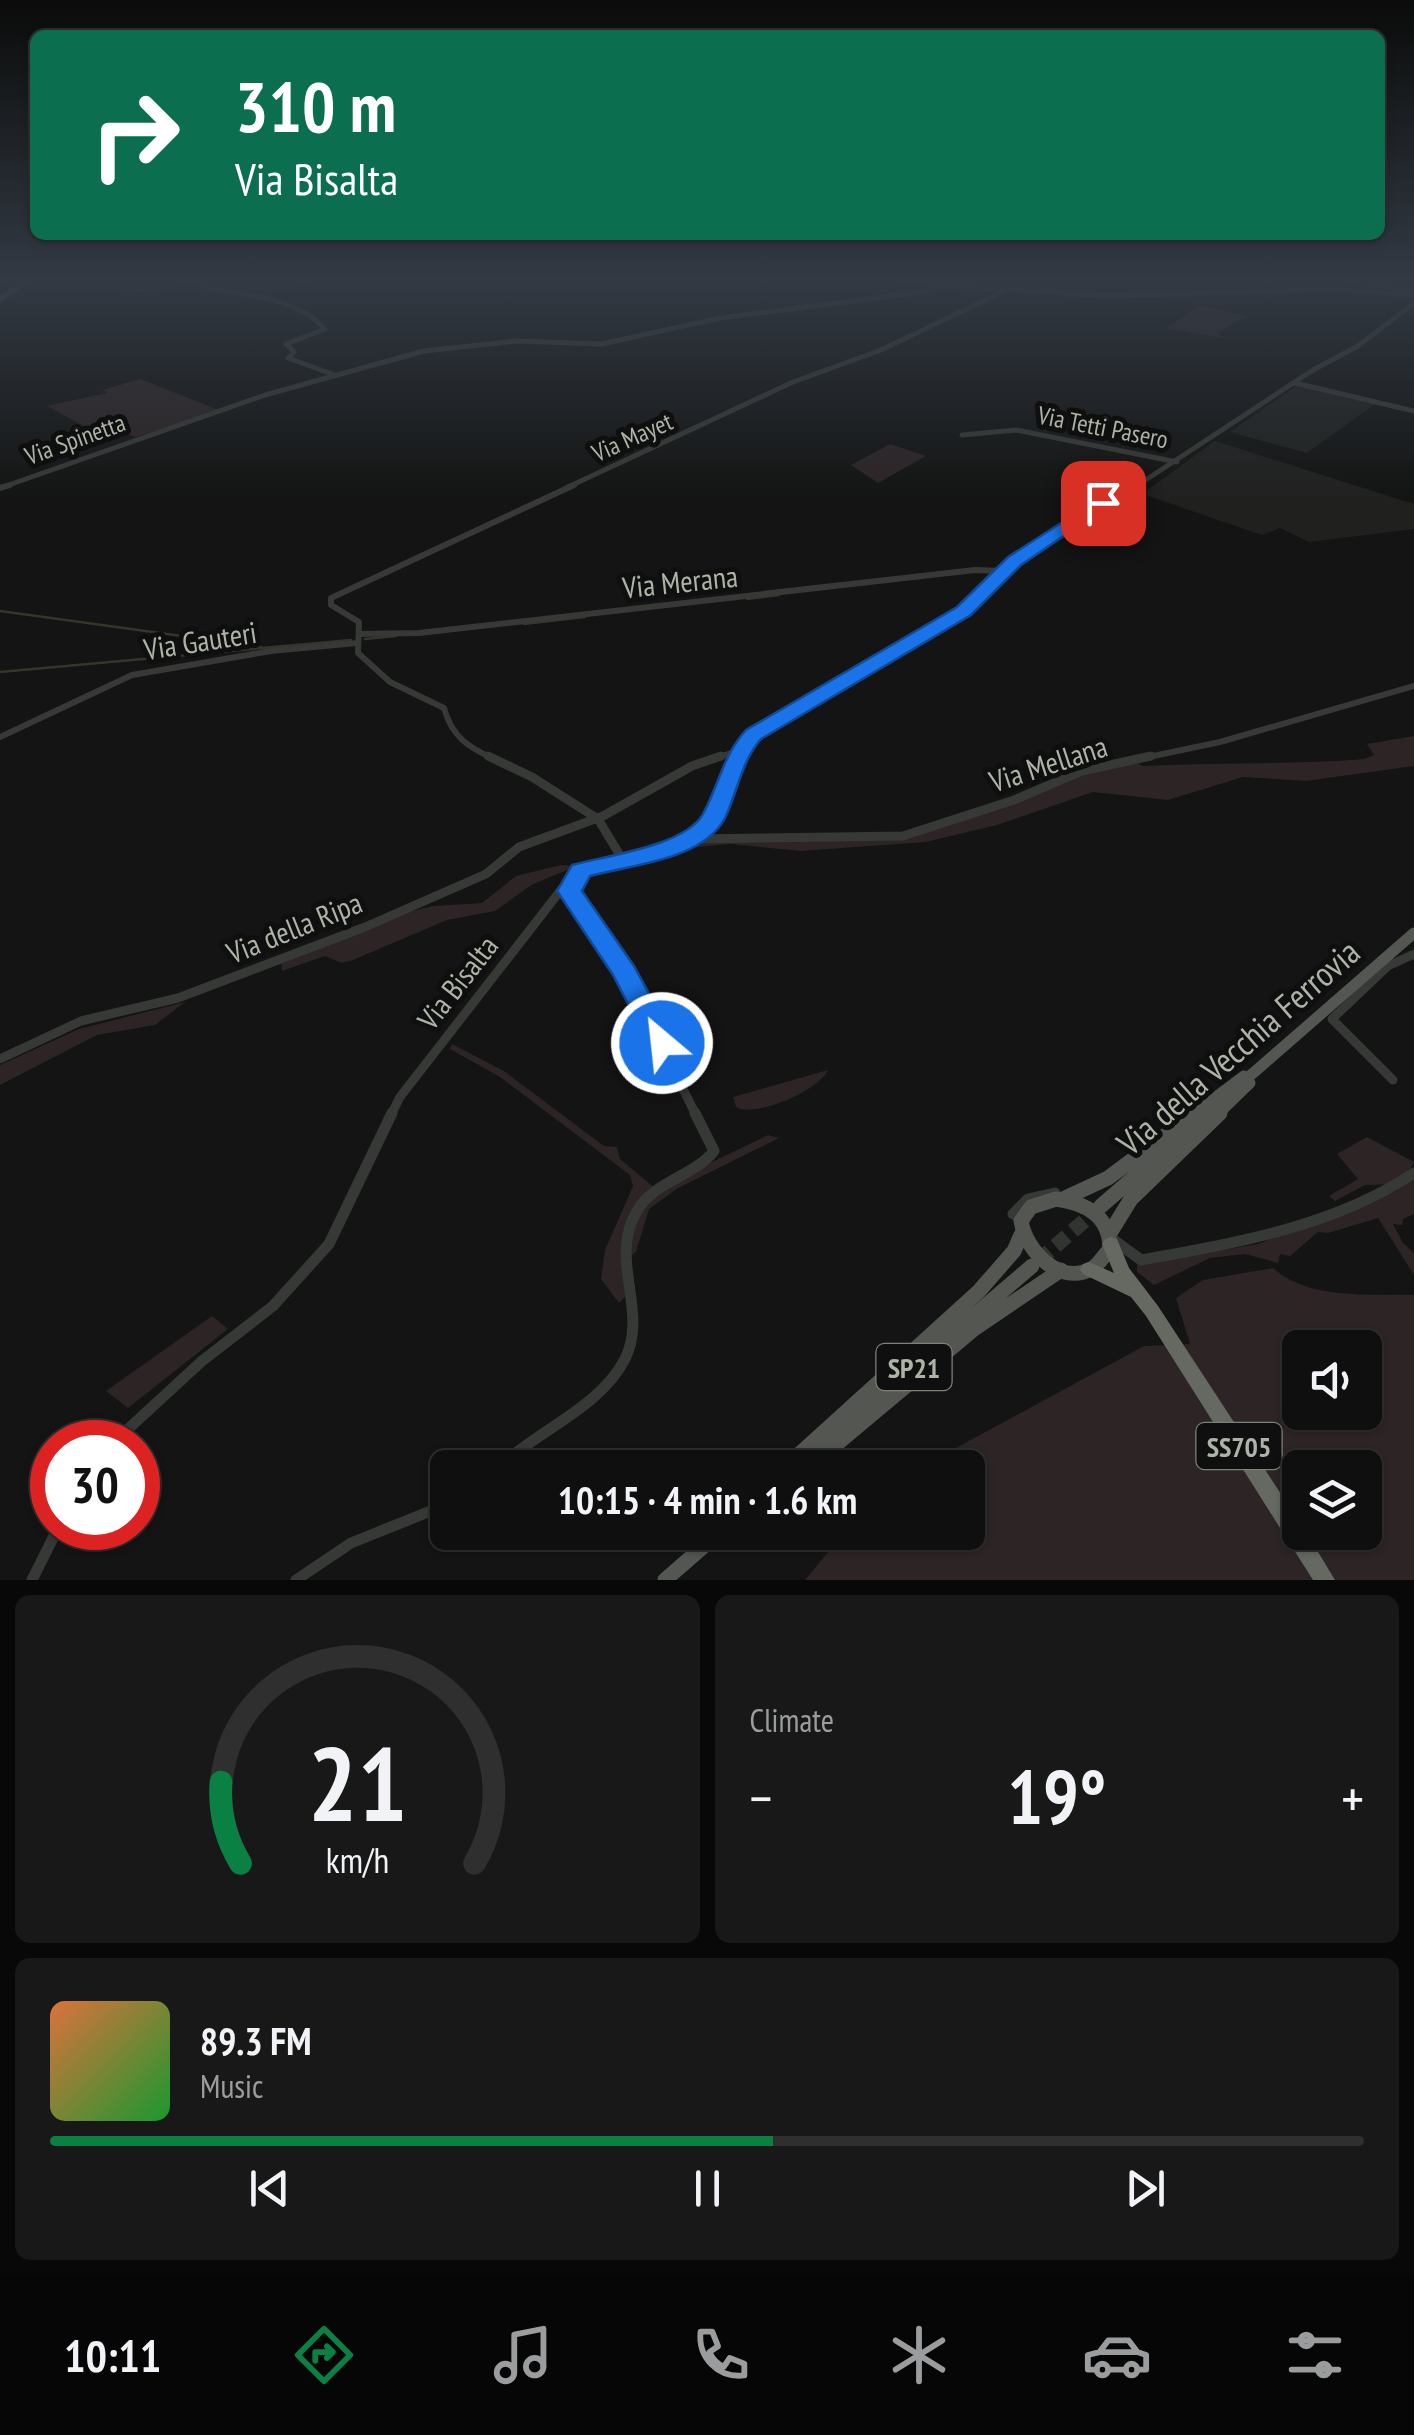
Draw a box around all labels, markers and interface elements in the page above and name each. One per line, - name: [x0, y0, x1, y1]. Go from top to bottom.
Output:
- text: 310 m: [235, 61, 396, 151]
- icon: right: [70, 70, 200, 200]
- text: Via Bisalta: [235, 149, 398, 207]
- street label: Via Tetti Pasero: [1034, 399, 1171, 455]
- street label: Via Mayet: [586, 405, 677, 469]
- street label: Via Spinetta: [20, 406, 130, 472]
- pin: [1061, 461, 1146, 546]
- icon: arrive: [1076, 476, 1131, 531]
- street label: Via Merana: [619, 556, 740, 607]
- street label: Via Gauteri: [140, 612, 259, 668]
- street label: Via Mellana: [983, 726, 1112, 801]
- street label: Via della Ripa: [220, 882, 367, 972]
- street label: Via Bisalta: [408, 927, 506, 1038]
- street label: Via della Vecchia Ferrovia: [1106, 929, 1369, 1166]
- position arrow: [610, 991, 714, 1095]
- map controls: [1282, 1330, 1382, 1550]
- button: sound: [1282, 1330, 1382, 1430]
- road number: SP21: [876, 1344, 952, 1390]
- speed limit sign: 30: [30, 1420, 160, 1550]
- road number: SS705: [1196, 1423, 1282, 1469]
- button: layers: [1282, 1450, 1382, 1550]
- text: 10:15 · 4 min · 1.6 km: [558, 1475, 857, 1524]
- text: Climate: [750, 1699, 834, 1741]
- text: 21: [308, 1715, 407, 1850]
- text: 19°: [1007, 1748, 1106, 1845]
- text: −: [750, 1762, 772, 1833]
- text: +: [1341, 1762, 1364, 1833]
- text: km/h: [326, 1837, 389, 1883]
- text: 89.3 FM: [200, 2016, 312, 2065]
- text: Music: [200, 2065, 263, 2107]
- icon: previous: [242, 2161, 297, 2216]
- icon: pause: [680, 2161, 735, 2216]
- icon: next: [1118, 2161, 1173, 2216]
- icon: directions: [289, 2320, 359, 2390]
- icon: music: [488, 2320, 558, 2390]
- icon: phone: [686, 2320, 756, 2390]
- icon: climate: [884, 2320, 954, 2390]
- icon: car: [1082, 2320, 1152, 2390]
- icon: filters: [1280, 2320, 1350, 2390]
- text: 10:11: [64, 2326, 161, 2384]

